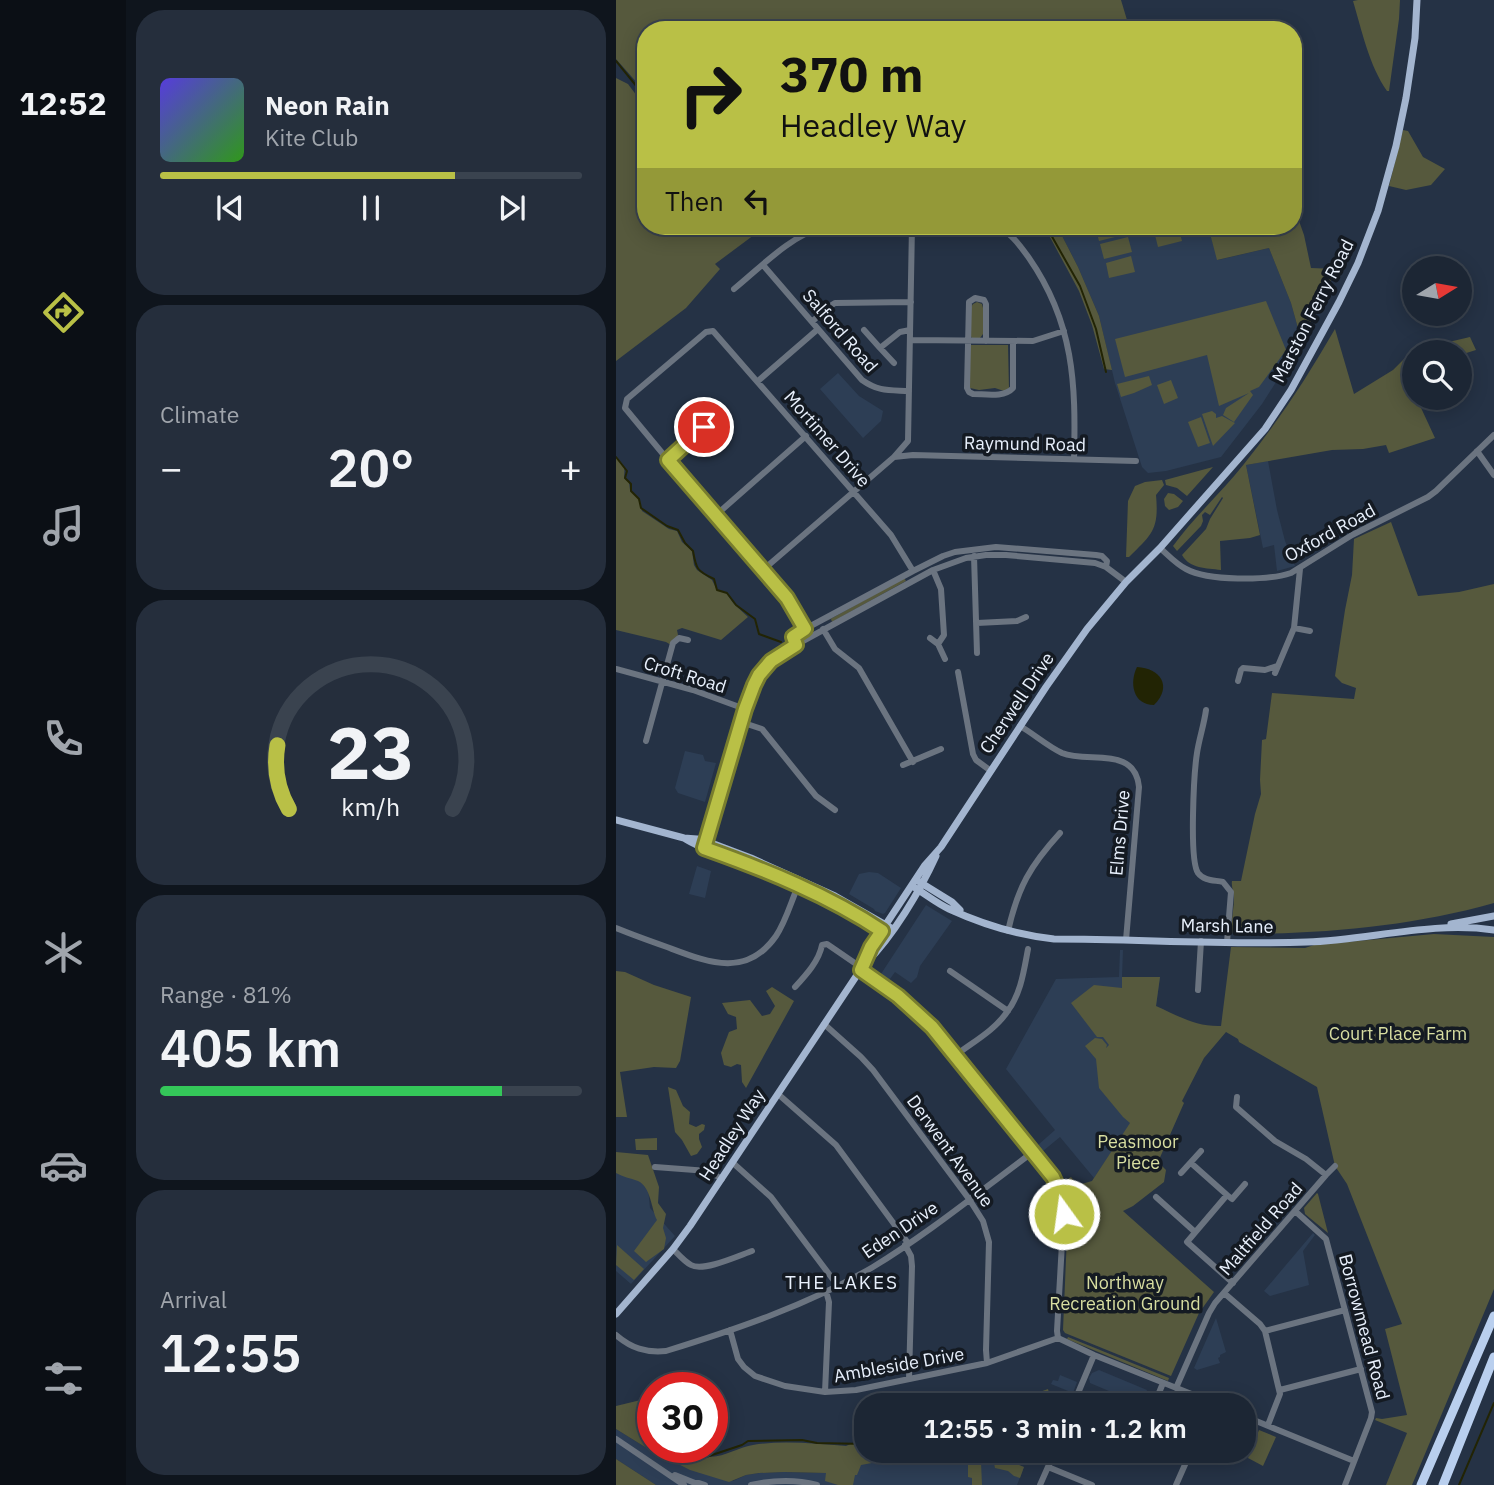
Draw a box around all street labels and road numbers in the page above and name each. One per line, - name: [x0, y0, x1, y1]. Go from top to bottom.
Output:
- street label: Marston Ferry Road: [1266, 235, 1359, 386]
- street label: Salford Road: [798, 284, 883, 377]
- street label: Mortimer Drive: [779, 386, 876, 492]
- street label: Raymund Road: [964, 431, 1086, 456]
- street label: Oxford Road: [1280, 498, 1379, 567]
- street label: Cherwell Drive: [974, 648, 1059, 758]
- street label: Croft Road: [641, 651, 729, 698]
- street label: Elms Drive: [1104, 789, 1135, 877]
- street label: Marsh Lane: [1180, 913, 1274, 938]
- street label: Headley Way: [693, 1084, 770, 1185]
- street label: Derwent Avenue: [902, 1090, 999, 1211]
- street label: Maltfield Road: [1214, 1177, 1307, 1280]
- street label: Eden Drive: [857, 1196, 942, 1263]
- street label: Borrowmead Road: [1334, 1251, 1395, 1402]
- street label: Ambleside Drive: [832, 1342, 966, 1387]

